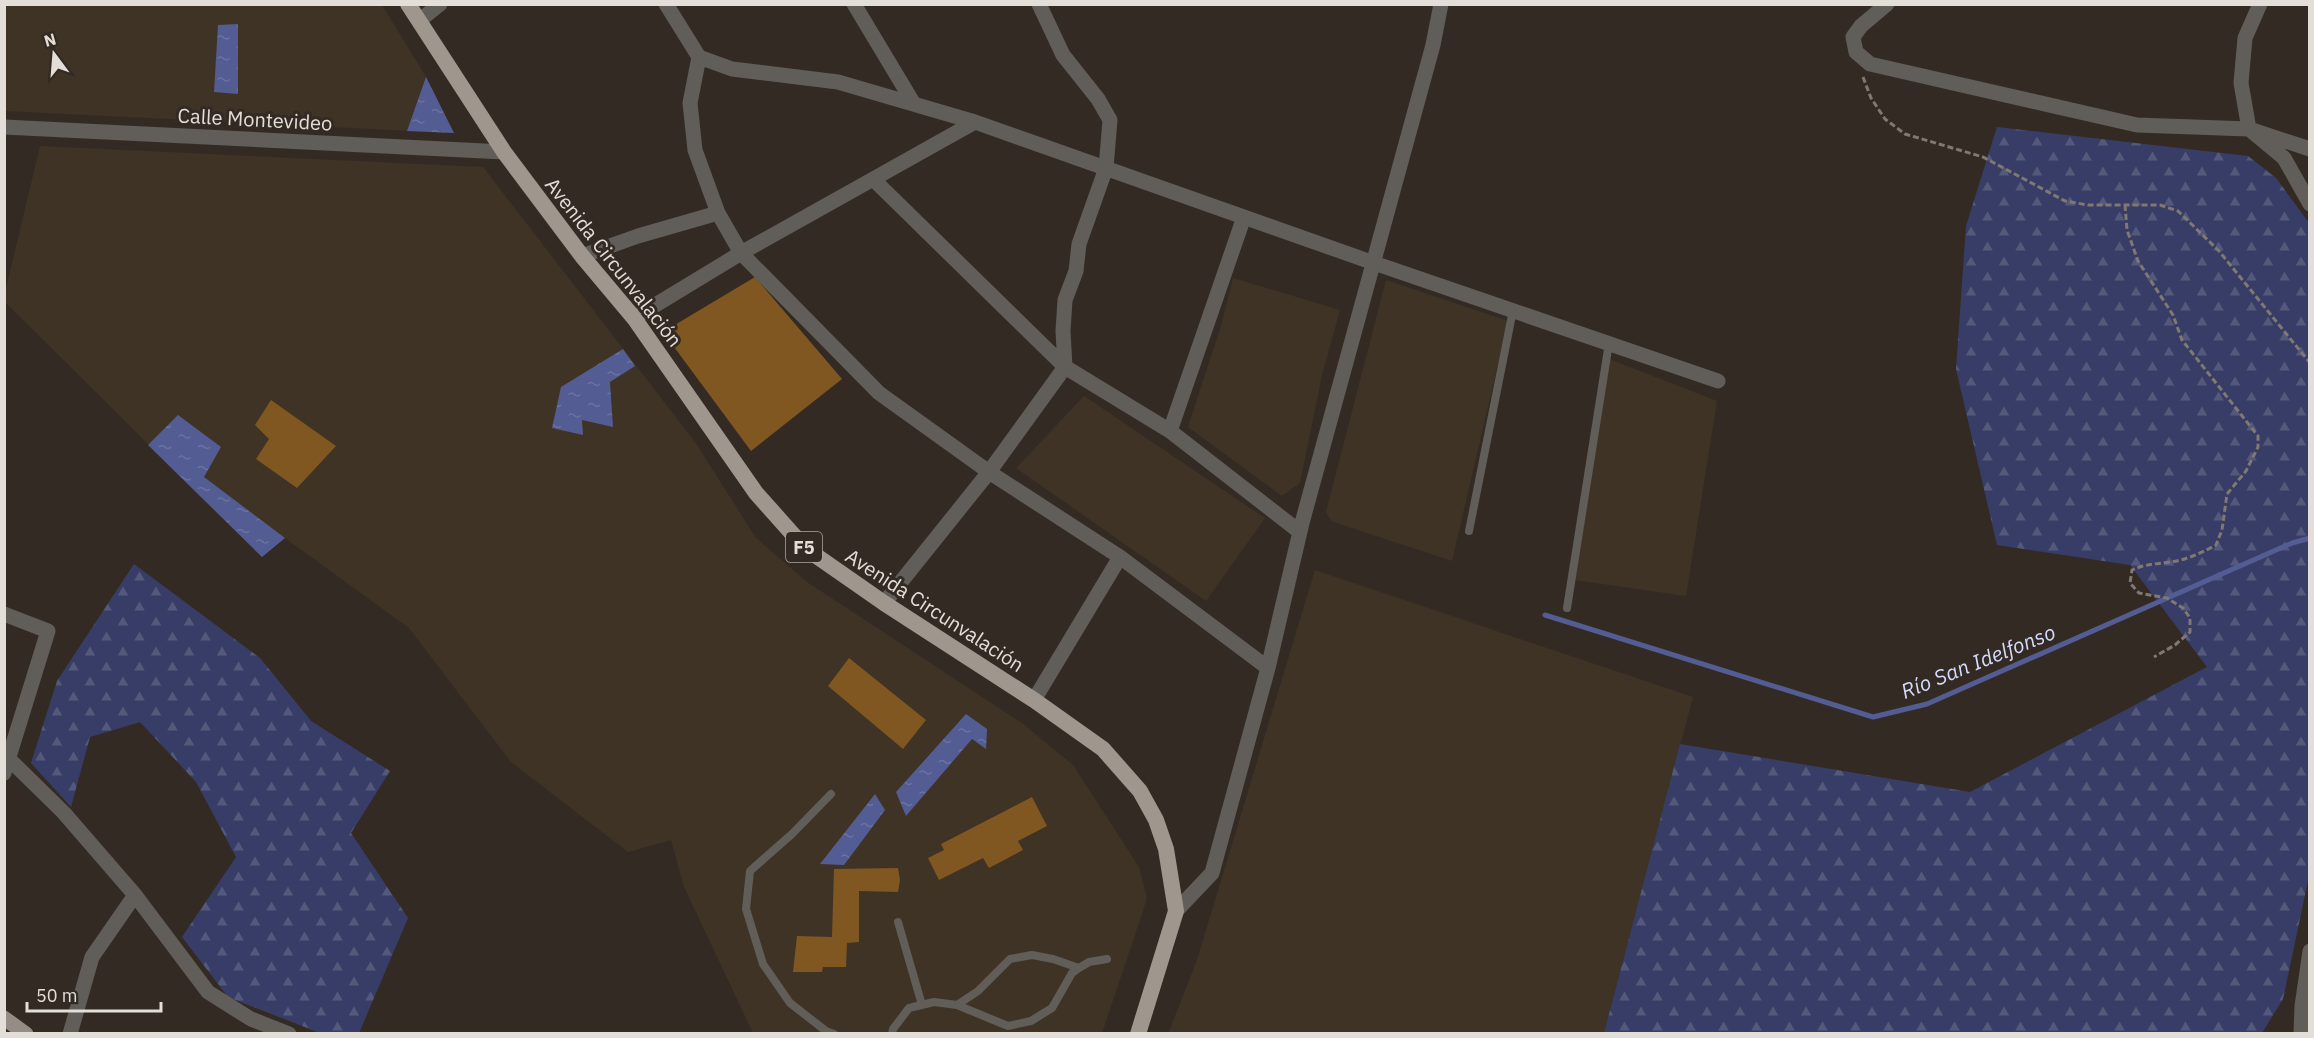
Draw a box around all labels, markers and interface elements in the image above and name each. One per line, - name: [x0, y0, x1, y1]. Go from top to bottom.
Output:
- north arrow: [24, 24, 84, 84]
- text: N: [42, 28, 58, 51]
- street label: Calle Montevideo: [177, 101, 333, 137]
- street label: Avenida Circunvalación: [539, 172, 689, 352]
- road number: F5: [786, 532, 822, 562]
- street label: Avenida Circunvalación: [841, 542, 1029, 678]
- water label: Río San Idelfonso: [1897, 617, 2059, 705]
- scale bar: [27, 975, 160, 1013]
- text: 50 m: [36, 984, 78, 1007]

